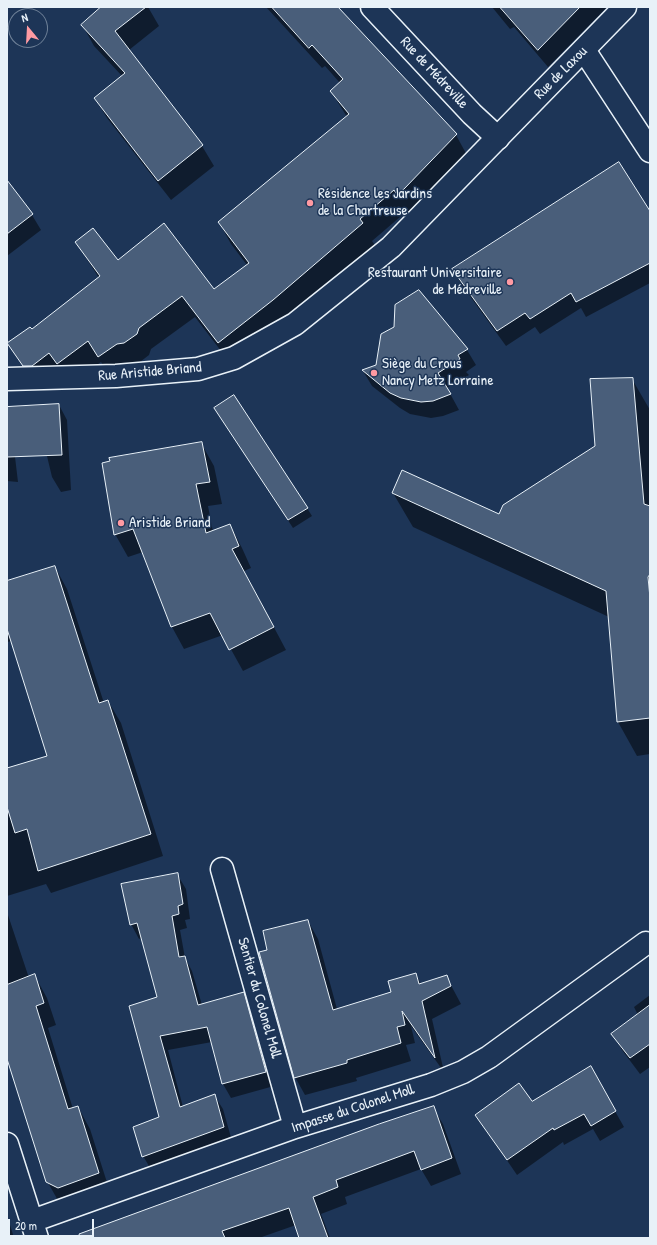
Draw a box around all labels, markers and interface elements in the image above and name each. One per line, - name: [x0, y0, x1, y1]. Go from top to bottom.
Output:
- north arrow: [8, 8, 48, 48]
- text: N: [20, 10, 30, 25]
- street label: Rue de Médreville: [396, 33, 472, 113]
- street label: Rue de Laxou: [531, 43, 591, 103]
- place label: Résidence les Jardins de la Chartreuse: [318, 185, 432, 220]
- marker: Résidence les Jardins de la Chartreuse: [305, 198, 315, 208]
- place label: Restaurant Universitaire de Médreville: [368, 264, 502, 299]
- marker: Restaurant Universitaire de Médreville: [505, 277, 515, 287]
- place label: Siège du Crous Nancy Metz Lorraine: [382, 355, 493, 390]
- street label: Rue Aristide Briand: [98, 359, 202, 385]
- marker: Siège du Crous Nancy Metz Lorraine: [369, 368, 379, 378]
- place label: Aristide Briand: [129, 514, 210, 532]
- marker: Aristide Briand: [116, 518, 126, 528]
- street label: Sentier du Colonel Moll: [233, 936, 285, 1060]
- street label: Impasse du Colonel Moll: [289, 1081, 417, 1137]
- scale bar: [10, 1211, 96, 1237]
- text: 20 m: [15, 1217, 37, 1234]

